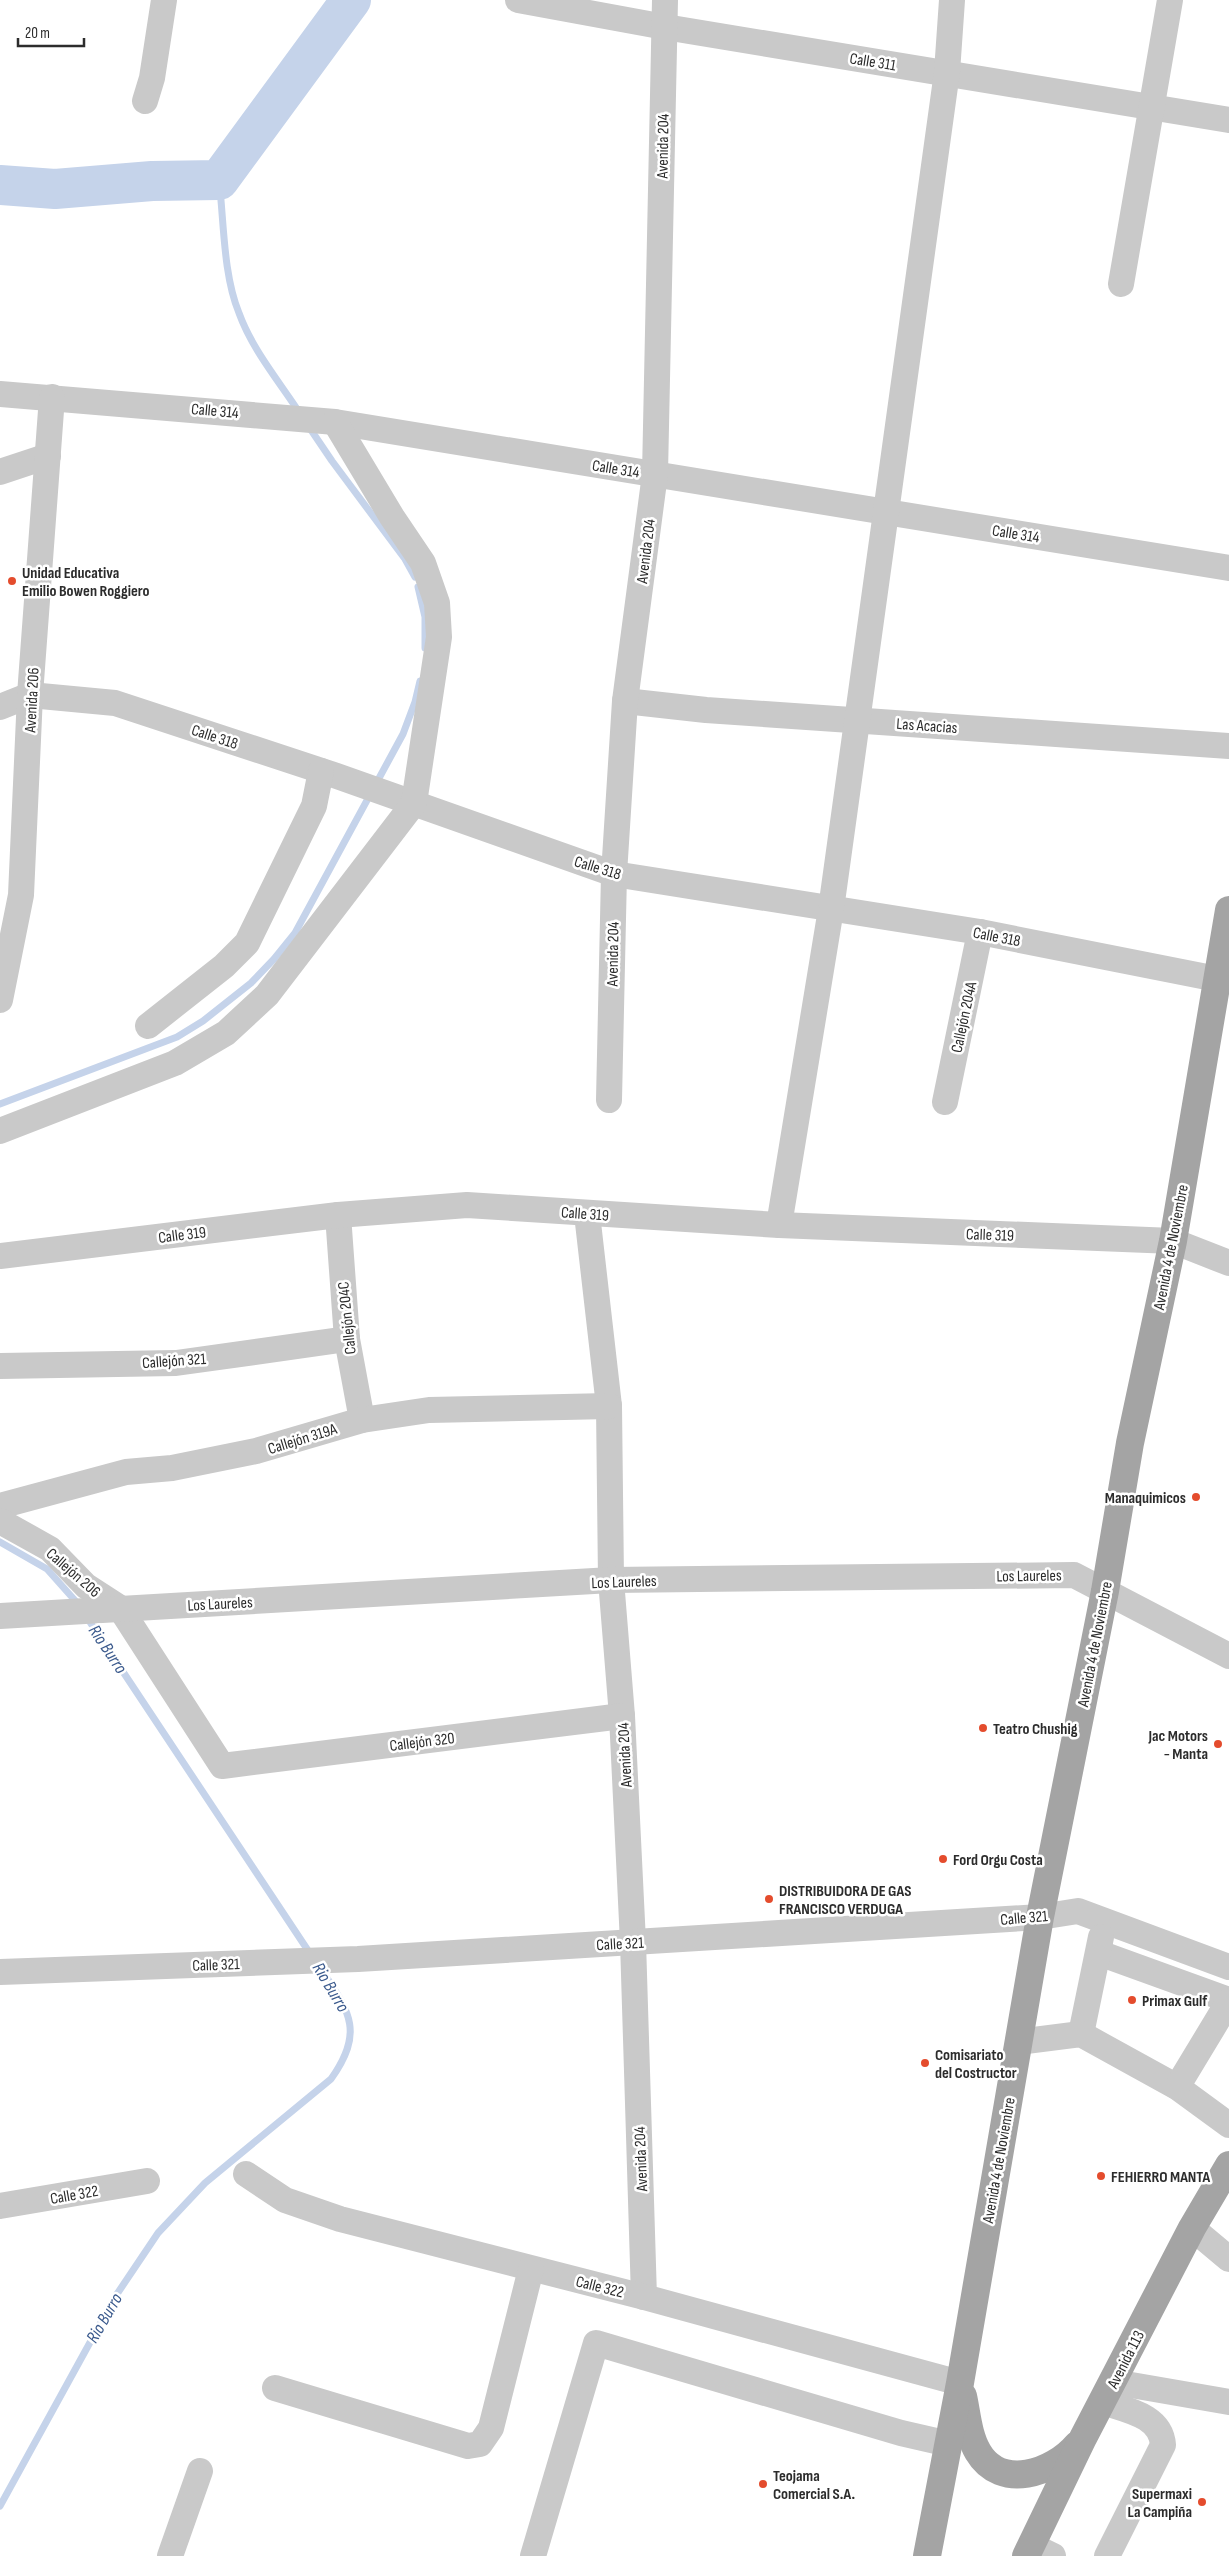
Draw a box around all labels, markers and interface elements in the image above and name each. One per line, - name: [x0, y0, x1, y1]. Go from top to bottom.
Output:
- scale bar: [18, 15, 84, 47]
- text: 20 m: [25, 24, 50, 43]
- street label: Calle 311: [848, 49, 898, 76]
- street label: Avenida 204: [653, 113, 674, 180]
- street label: Calle 314: [190, 400, 240, 423]
- street label: Calle 314: [591, 456, 641, 483]
- street label: Avenida 204: [633, 518, 660, 585]
- street label: Calle 314: [991, 521, 1041, 548]
- place label: Unidad Educativa Emilio Bowen Roggiero: [22, 564, 150, 601]
- marker: Unidad Educativa Emilio Bowen Roggiero: [6, 575, 18, 587]
- street label: Avenida 206: [21, 667, 44, 734]
- street label: Las Acacias: [896, 715, 958, 738]
- street label: Calle 318: [189, 721, 240, 754]
- street label: Calle 318: [572, 852, 623, 885]
- street label: Avenida 204: [603, 921, 624, 988]
- street label: Calle 318: [971, 924, 1022, 951]
- street label: Callejón 204A: [948, 980, 981, 1055]
- street label: Avenida 4 de Noviembre: [1150, 1183, 1193, 1313]
- street label: Calle 319: [560, 1203, 609, 1226]
- street label: Calle 319: [157, 1223, 207, 1248]
- street label: Calle 319: [966, 1225, 1014, 1246]
- street label: Callejón 204C: [334, 1280, 361, 1355]
- street label: Callejón 321: [142, 1350, 207, 1373]
- street label: Callejón 319A: [266, 1420, 339, 1459]
- place label: Manaquimicos: [1105, 1489, 1186, 1508]
- marker: Manaquimicos: [1190, 1491, 1202, 1503]
- street label: Callejón 206: [42, 1544, 104, 1602]
- street label: Los Laureles: [996, 1566, 1062, 1587]
- street label: Los Laureles: [591, 1572, 657, 1593]
- street label: Avenida 4 de Noviembre: [1074, 1580, 1117, 1710]
- street label: Los Laureles: [187, 1593, 253, 1616]
- water label: Rio Burro: [84, 1621, 132, 1678]
- place label: Teatro Chushig: [993, 1720, 1078, 1739]
- street label: Avenida 204: [614, 1722, 637, 1789]
- marker: Teatro Chushig: [977, 1722, 989, 1734]
- place label: Jac Motors - Manta: [1147, 1727, 1208, 1764]
- street label: Callejón 320: [389, 1729, 456, 1756]
- marker: Jac Motors - Manta: [1212, 1738, 1224, 1750]
- place label: Ford Orgu Costa: [953, 1851, 1043, 1870]
- marker: Ford Orgu Costa: [937, 1853, 949, 1865]
- place label: DISTRIBUIDORA DE GAS FRANCISCO VERDUGA: [779, 1882, 911, 1919]
- marker: DISTRIBUIDORA DE GAS FRANCISCO VERDUGA: [763, 1893, 775, 1905]
- street label: Calle 321: [1000, 1907, 1049, 1930]
- street label: Calle 321: [596, 1934, 645, 1955]
- street label: Calle 321: [192, 1955, 241, 1976]
- water label: Rio Burro: [308, 1959, 354, 2016]
- place label: Primax Gulf: [1142, 1992, 1208, 2011]
- marker: Primax Gulf: [1126, 1994, 1138, 2006]
- place label: Comisariato del Costructor: [935, 2046, 1017, 2083]
- marker: Comisariato del Costructor: [919, 2057, 931, 2069]
- street label: Avenida 4 de Noviembre: [979, 2096, 1020, 2226]
- street label: Avenida 204: [631, 2126, 652, 2193]
- place label: FEHIERRO MANTA: [1111, 2168, 1211, 2187]
- marker: FEHIERRO MANTA: [1095, 2170, 1107, 2182]
- street label: Calle 322: [49, 2182, 100, 2209]
- street label: Calle 322: [574, 2272, 625, 2303]
- water label: Rio Burro: [82, 2289, 127, 2347]
- street label: Avenida 113: [1103, 2328, 1149, 2393]
- place label: Teojama Comercial S.A.: [773, 2467, 855, 2504]
- marker: Teojama Comercial S.A.: [757, 2478, 769, 2490]
- place label: Supermaxi La Campiña: [1128, 2485, 1192, 2522]
- marker: Supermaxi La Campiña: [1196, 2496, 1208, 2508]

